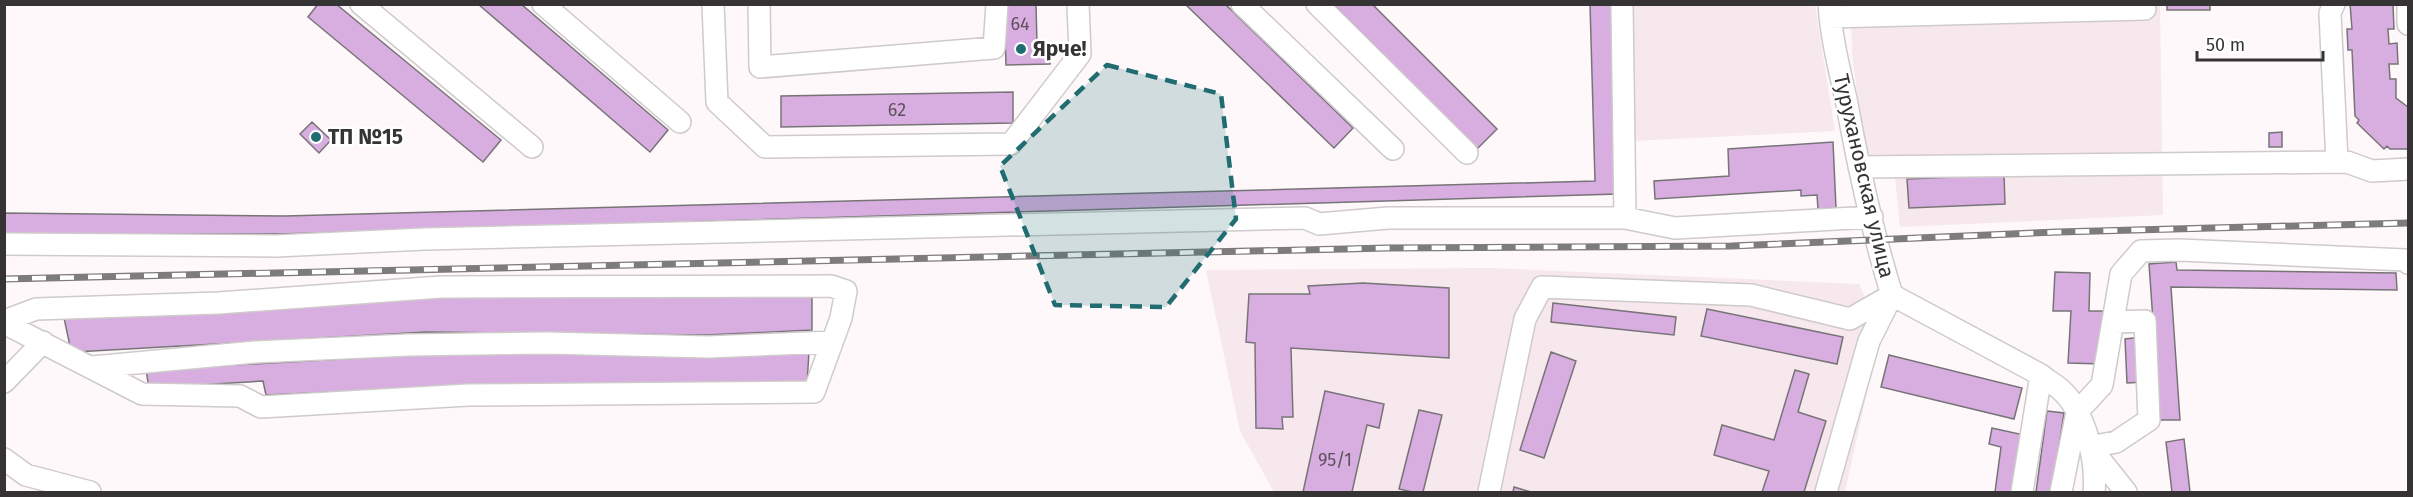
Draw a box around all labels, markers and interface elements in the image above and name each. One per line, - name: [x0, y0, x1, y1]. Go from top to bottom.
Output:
- house number: 64: [1010, 13, 1030, 35]
- scale bar: [2197, 24, 2323, 62]
- text: 50 m: [2206, 34, 2245, 56]
- place label: Ярче!: [1033, 36, 1087, 62]
- marker: Ярче!: [1014, 42, 1028, 56]
- street label: Турухановская улица: [1828, 71, 1900, 281]
- house number: 62: [888, 99, 906, 121]
- place label: ТП №15: [328, 124, 403, 150]
- marker: ТП №15: [309, 130, 323, 144]
- house number: 95/1: [1318, 449, 1352, 471]

